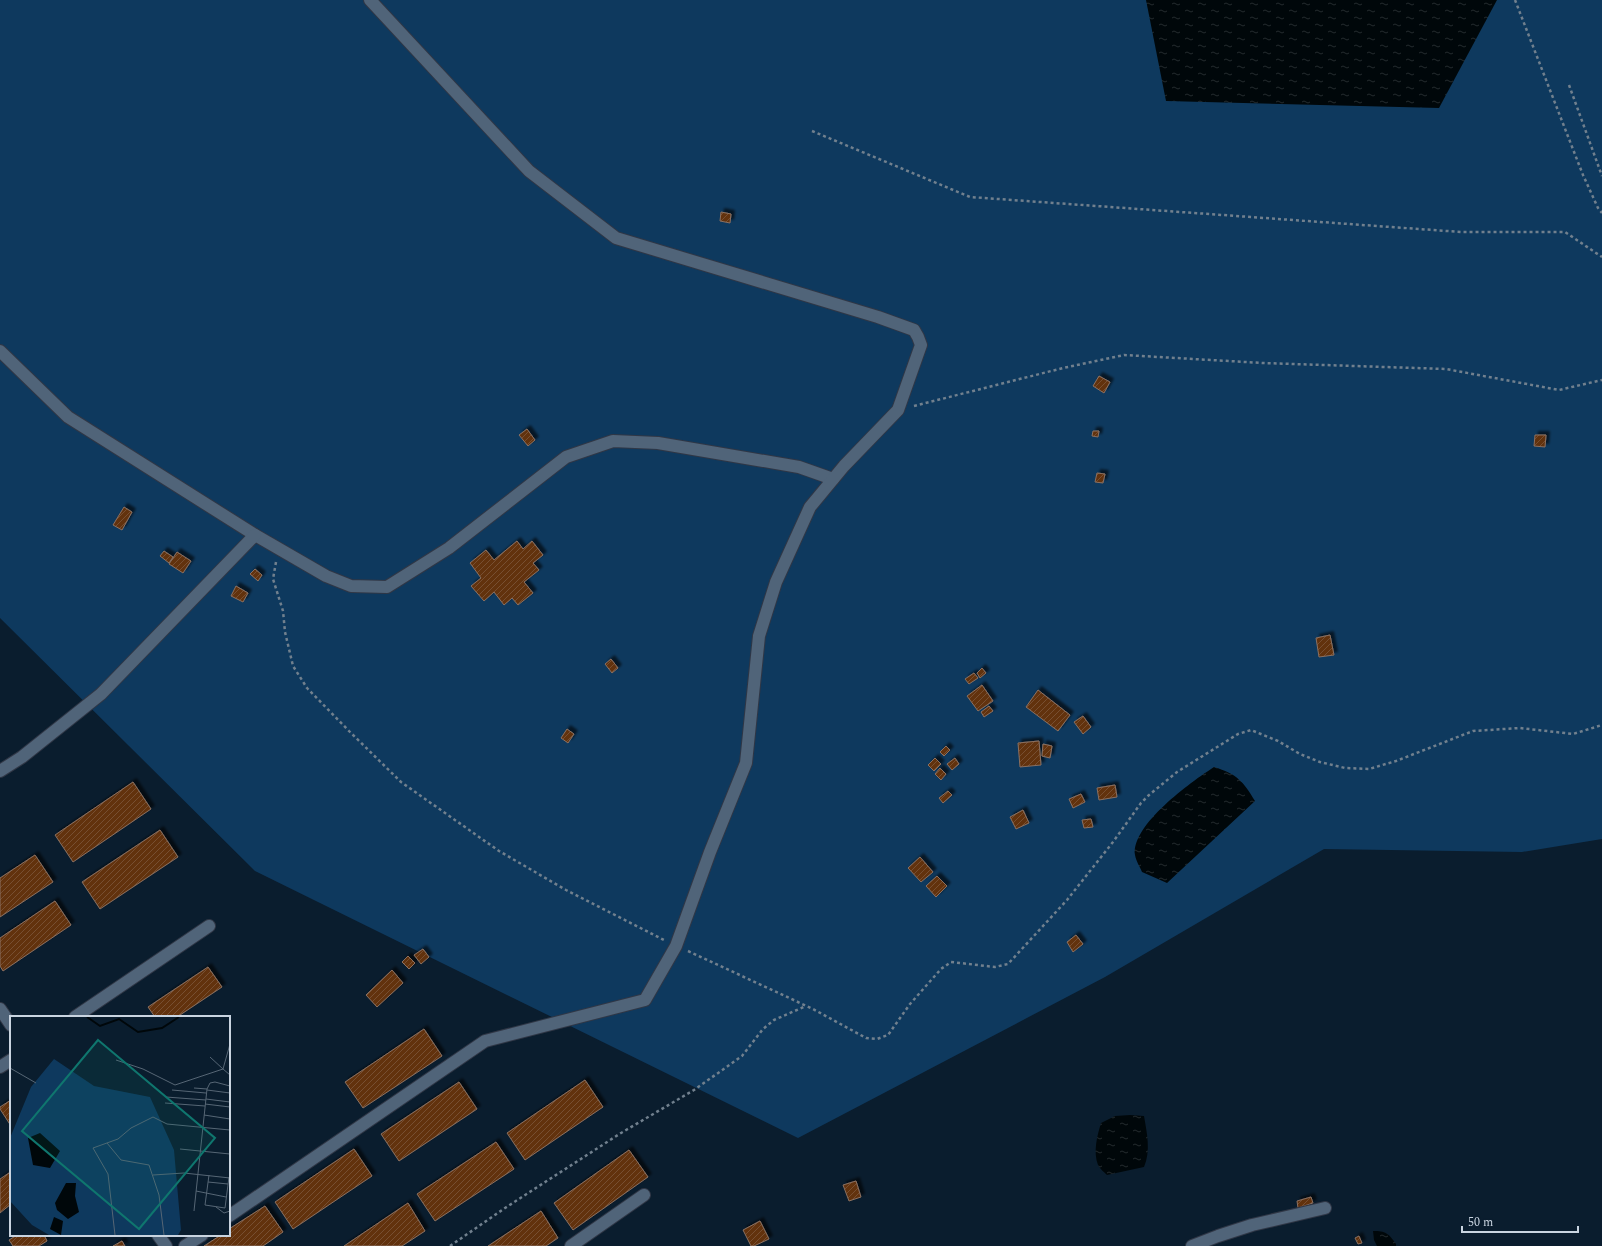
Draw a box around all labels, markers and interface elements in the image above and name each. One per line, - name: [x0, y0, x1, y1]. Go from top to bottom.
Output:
- inset map: [10, 1016, 230, 1236]
- scale bar: [1462, 1208, 1578, 1234]
- text: 50 m: [1468, 1213, 1493, 1232]

